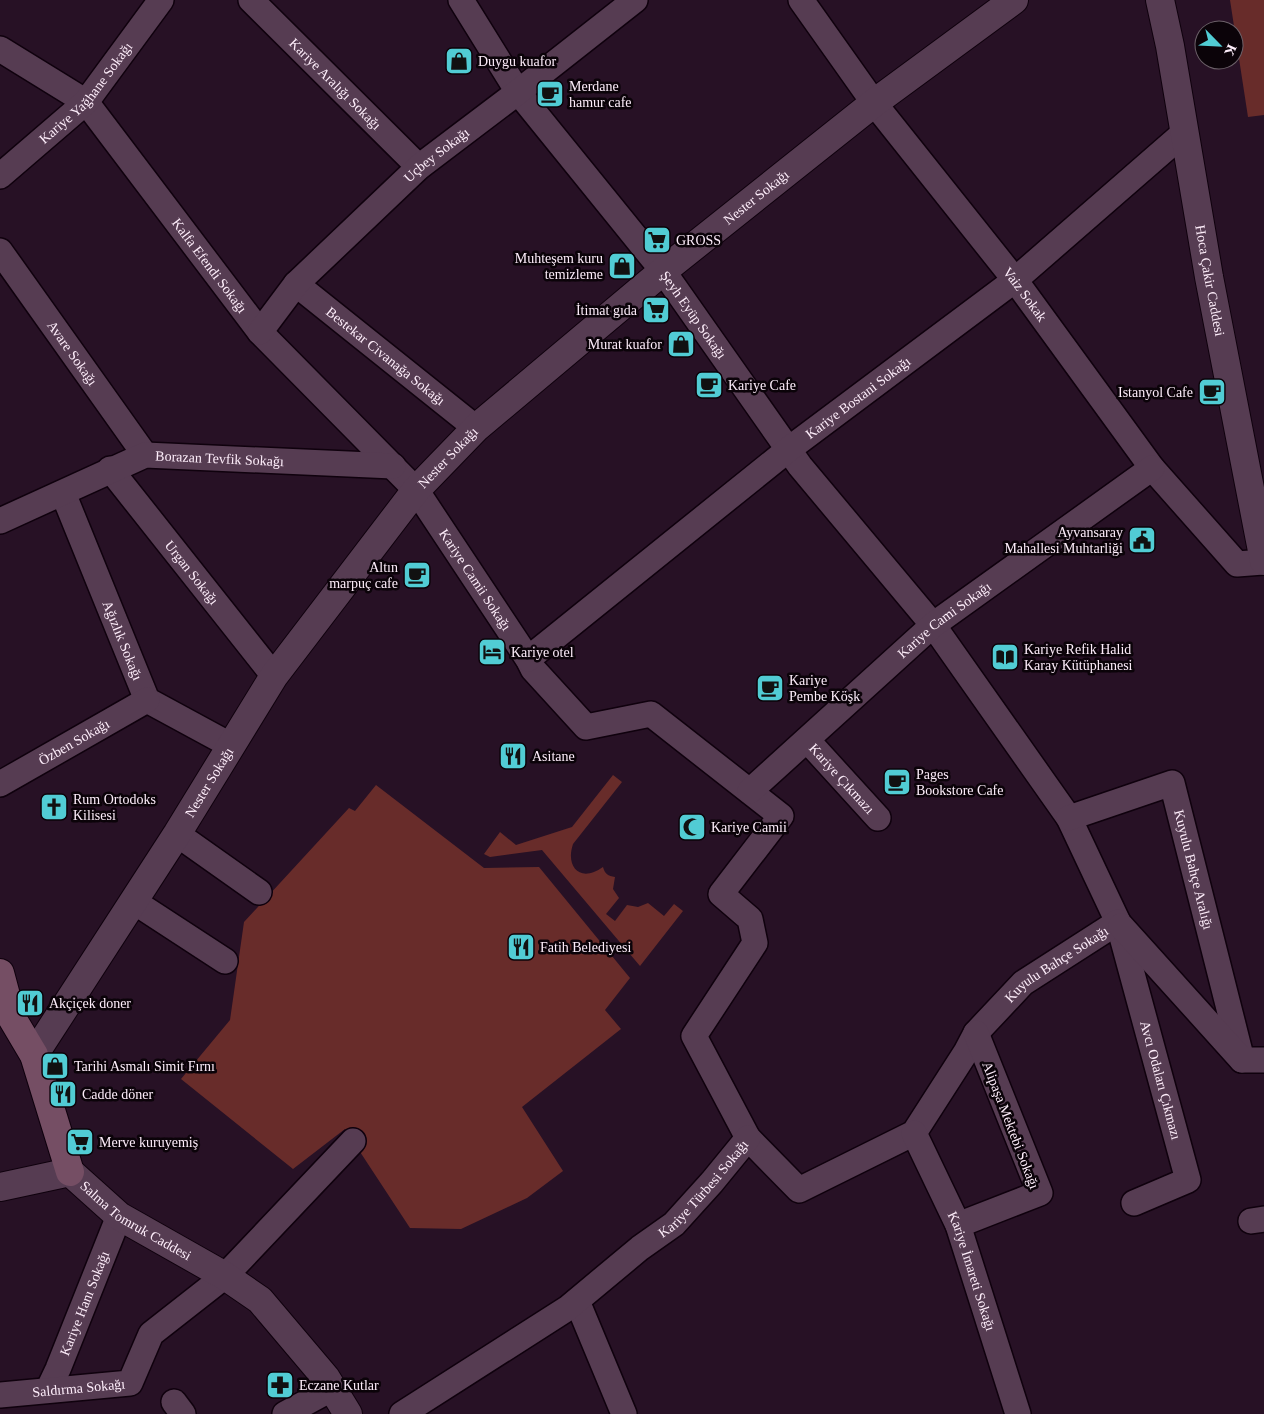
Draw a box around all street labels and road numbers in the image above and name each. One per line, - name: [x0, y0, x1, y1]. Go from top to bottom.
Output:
- street label: Kariye Aralığı Sokağı: [286, 36, 384, 133]
- street label: Kariye Yağhane Sokağı: [36, 39, 135, 147]
- street label: Uçbey Sokağı: [401, 125, 472, 185]
- street label: Nester Sokağı: [721, 167, 792, 228]
- street label: Kalfa Efendi Sokağı: [169, 216, 250, 316]
- street label: Hoca Çakir Caddesi: [1192, 224, 1227, 338]
- street label: Vaiz Sokak: [1000, 264, 1050, 324]
- street label: Şeyh Eyüp Sokağı: [657, 268, 729, 362]
- street label: Bestekar Civanağa Sokağı: [323, 304, 448, 408]
- street label: Avare Sokağı: [44, 318, 100, 388]
- street label: Kariye Bostani Sokağı: [803, 354, 914, 442]
- street label: Nester Sokağı: [415, 424, 481, 491]
- street label: Borazan Tevfik Sokağı: [155, 448, 284, 469]
- street label: Kariye Camii Sokağı: [436, 526, 514, 633]
- street label: Urgan Sokağı: [162, 538, 221, 608]
- street label: Kariye Cami Sokağı: [895, 579, 994, 661]
- street label: Ağızlık Sokağı: [100, 599, 145, 683]
- street label: Özben Sokağı: [36, 716, 112, 768]
- street label: Kariye Çıkmazı: [806, 741, 877, 817]
- street label: Nester Sokağı: [182, 745, 236, 820]
- street label: Kuyulu Bahçe Aralığı: [1171, 808, 1216, 931]
- street label: Kuyulu Bahçe Sokağı: [1002, 923, 1111, 1005]
- street label: Avcı Odaları Çıkmazı: [1137, 1019, 1184, 1141]
- street label: Alipaşa Mektebi Sokağı: [979, 1059, 1042, 1191]
- street label: Kariye Türbesi Sokağı: [656, 1137, 751, 1241]
- street label: Salma Tomruk Caddesi: [77, 1178, 194, 1263]
- street label: Kariye İmareti Sokağı: [945, 1209, 998, 1333]
- street label: Kariye Hanı Sokağı: [57, 1249, 112, 1358]
- street label: Saldırma Sokağı: [32, 1376, 126, 1400]

